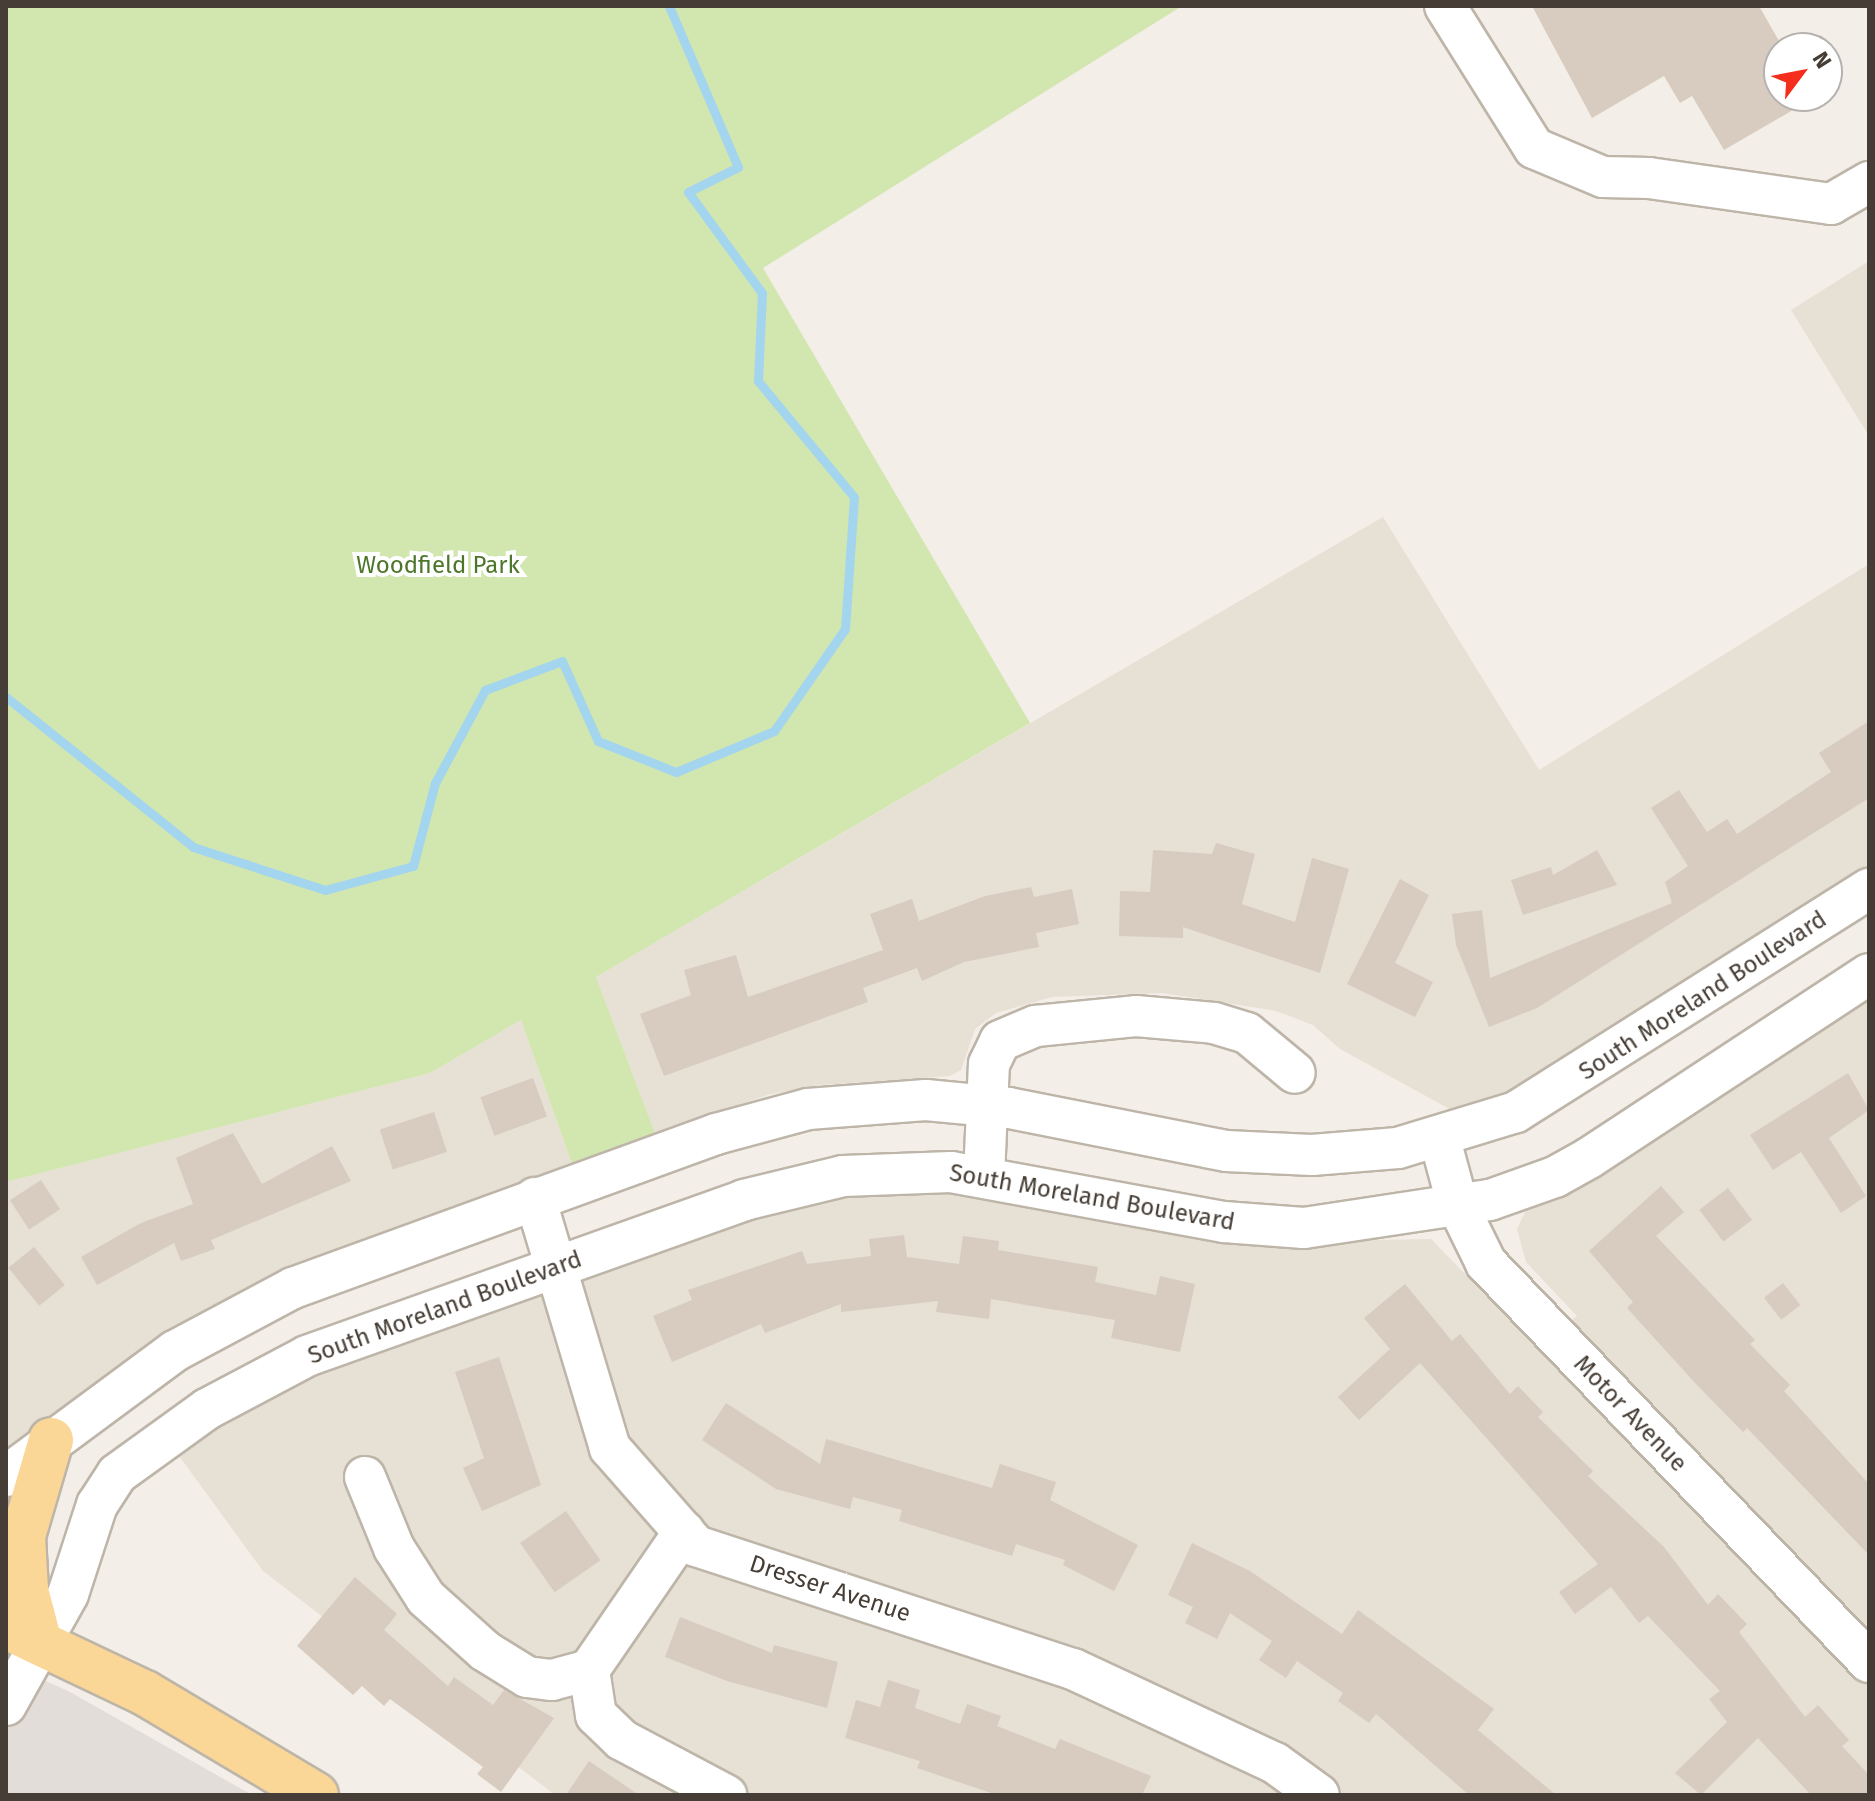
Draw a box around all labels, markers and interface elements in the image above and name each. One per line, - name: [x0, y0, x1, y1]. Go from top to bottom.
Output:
- north arrow: [1763, 32, 1843, 112]
- text: N: [1807, 47, 1837, 73]
- park label: Woodfield Park: [356, 552, 520, 580]
- street label: South Moreland Boulevard: [1574, 905, 1832, 1087]
- street label: South Moreland Boulevard: [947, 1159, 1237, 1237]
- street label: South Moreland Boulevard: [304, 1245, 586, 1371]
- street label: Motor Avenue: [1567, 1350, 1693, 1478]
- street label: Dresser Avenue: [746, 1549, 914, 1629]

